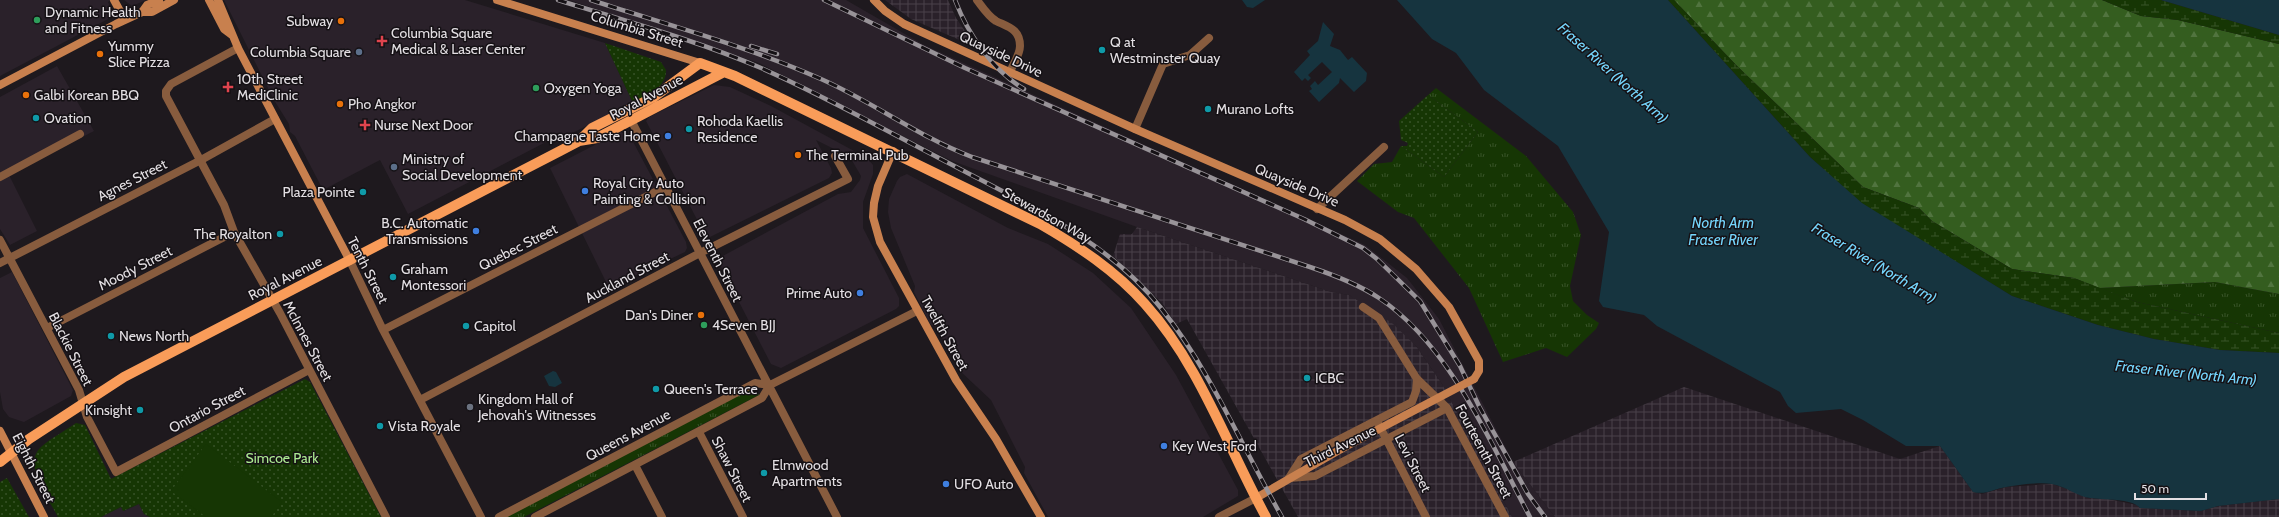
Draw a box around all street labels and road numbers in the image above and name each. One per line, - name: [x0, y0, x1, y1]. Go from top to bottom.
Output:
- street label: Columbia Street: [589, 6, 686, 52]
- street label: Quayside Drive: [957, 27, 1045, 81]
- street label: Royal Avenue: [606, 70, 686, 124]
- street label: Agnes Street: [94, 155, 170, 205]
- street label: Quayside Drive: [1252, 159, 1342, 211]
- street label: Stewardson Way: [999, 183, 1095, 247]
- street label: Eleventh Street: [689, 215, 747, 305]
- street label: Quebec Street: [476, 219, 560, 274]
- street label: Tenth Street: [343, 234, 393, 307]
- street label: Moody Street: [95, 242, 175, 294]
- street label: Auckland Street: [582, 247, 673, 307]
- street label: Royal Avenue: [245, 252, 325, 304]
- street label: Twelfth Street: [917, 292, 973, 374]
- street label: McInnes Street: [279, 298, 337, 385]
- street label: Blackie Street: [45, 309, 97, 389]
- street label: Ontario Street: [166, 381, 249, 437]
- street label: Fourteenth Street: [1452, 401, 1517, 502]
- street label: Queens Avenue: [582, 405, 674, 465]
- street label: Third Avenue: [1301, 421, 1379, 471]
- street label: Eighth Street: [9, 430, 60, 507]
- street label: Levi Street: [1391, 431, 1435, 495]
- street label: Shaw Street: [708, 433, 756, 505]

